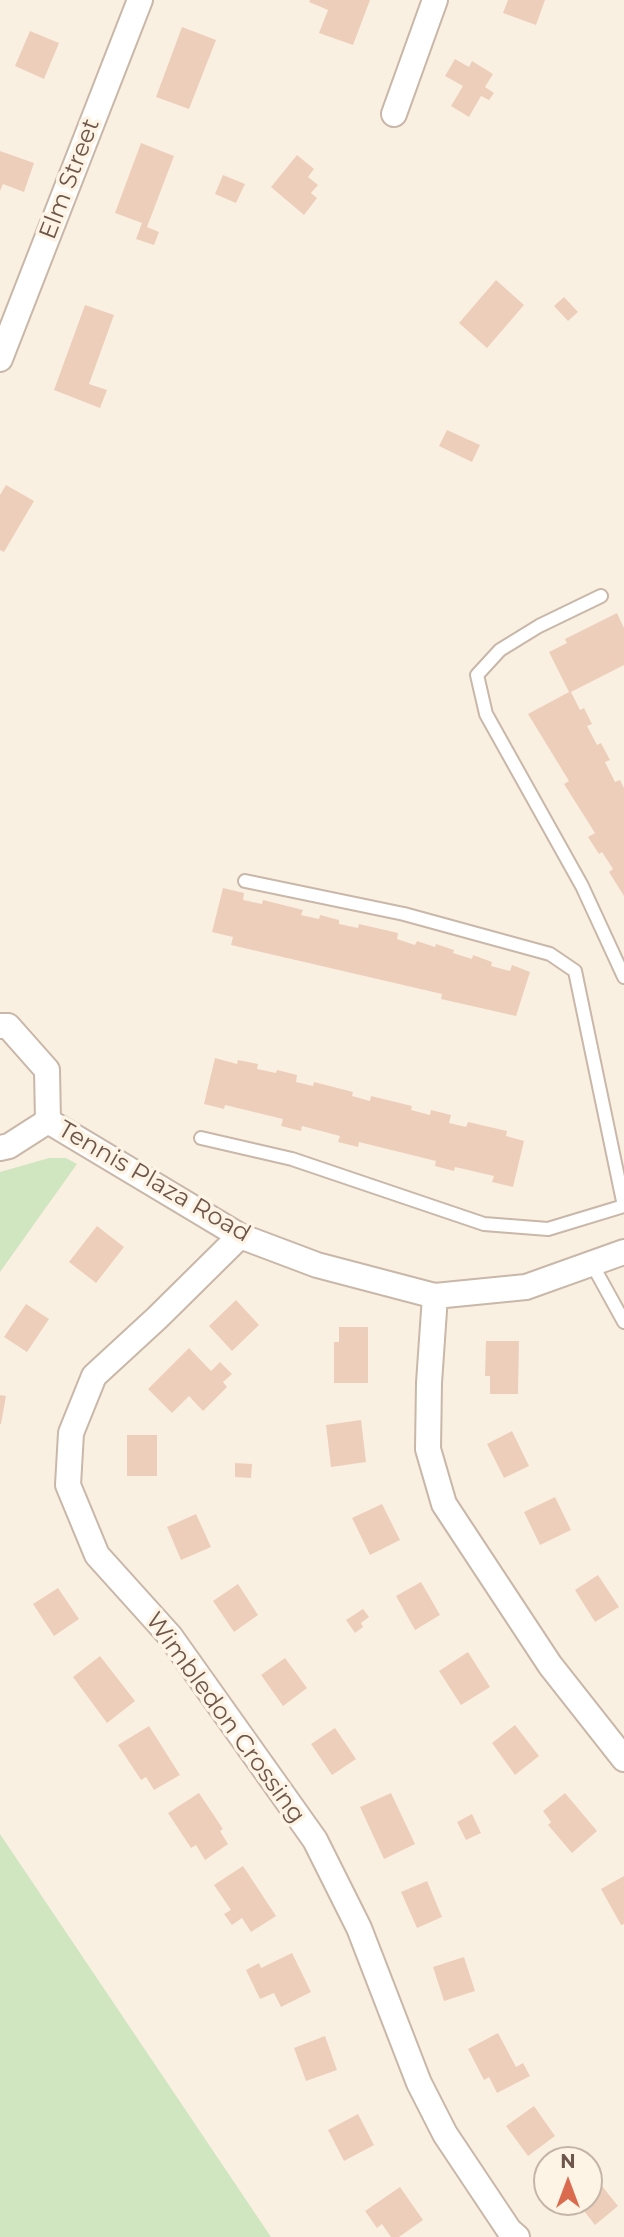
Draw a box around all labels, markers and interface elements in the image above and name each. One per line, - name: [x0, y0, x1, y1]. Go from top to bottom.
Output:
- street label: Elm Street: [34, 115, 106, 243]
- street label: Tennis Plaza Road: [53, 1115, 255, 1249]
- street label: Wimbledon Crossing: [139, 1607, 311, 1829]
- north arrow: [533, 2146, 603, 2216]
- text: N: [560, 2150, 576, 2173]

